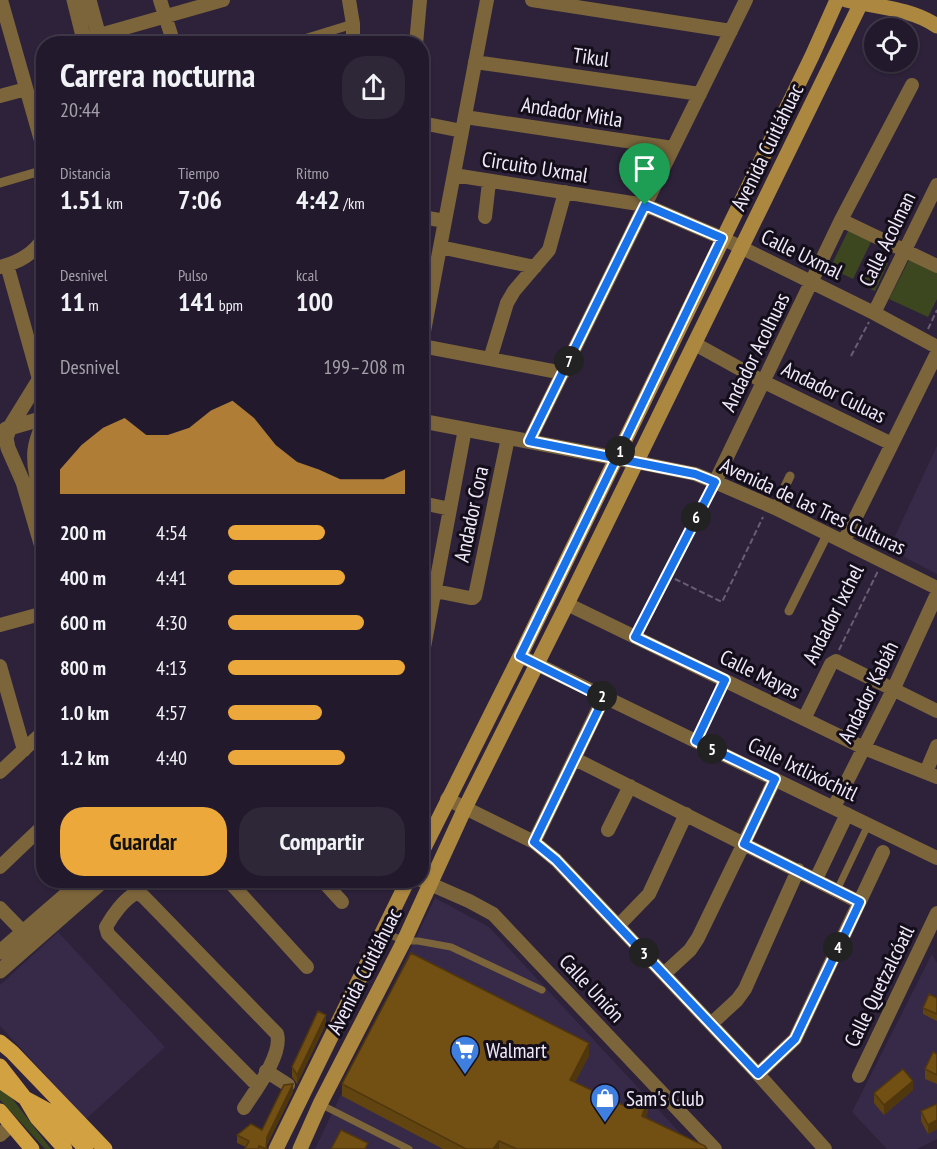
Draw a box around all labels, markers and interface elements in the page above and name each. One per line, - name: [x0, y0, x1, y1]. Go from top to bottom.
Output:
- map controls: [864, 18, 918, 72]
- button: locate: [864, 18, 918, 72]
- street label: Tikul: [571, 41, 611, 73]
- text: Carrera nocturna: [60, 53, 255, 96]
- button: share: [342, 56, 405, 119]
- street label: Avenida Cuitláhuac: [725, 79, 810, 215]
- street label: Andador Mitla: [520, 91, 624, 133]
- text: 20:44: [60, 97, 100, 123]
- pin: [619, 143, 670, 205]
- street label: Circuito Uxmal: [480, 145, 590, 189]
- icon: arrive: [628, 152, 661, 185]
- text: Distancia: [60, 163, 111, 183]
- text: Tiempo: [178, 163, 220, 183]
- text: Ritmo: [296, 163, 329, 183]
- text: 1.51: [60, 183, 103, 216]
- text: 7:06: [178, 183, 222, 216]
- text: 4:42: [296, 183, 340, 216]
- street label: Calle Acolman: [852, 187, 922, 291]
- text: km: [103, 193, 123, 213]
- text: /km: [340, 193, 365, 213]
- street label: Calle Uxmal: [757, 223, 847, 285]
- text: Desnivel: [60, 265, 107, 285]
- text: Pulso: [178, 265, 208, 285]
- text: kcal: [296, 265, 318, 285]
- text: 11: [60, 285, 85, 318]
- text: 141: [178, 285, 215, 318]
- text: 100: [296, 285, 333, 318]
- street label: Andador Acolhuas: [715, 288, 795, 416]
- text: m: [85, 295, 99, 315]
- text: bpm: [215, 295, 243, 315]
- pin: 7: [554, 346, 584, 376]
- text: 7: [565, 351, 573, 371]
- text: Desnivel: [60, 354, 119, 380]
- text: 199–208 m: [323, 354, 405, 380]
- street label: Andador Culuas: [777, 355, 891, 429]
- pin: 1: [605, 436, 635, 466]
- text: 1: [616, 441, 624, 461]
- street label: Avenida de las Tres Culturas: [716, 451, 910, 561]
- street label: Andador Cora: [448, 464, 494, 564]
- pin: 6: [681, 502, 711, 532]
- text: 6: [692, 507, 700, 527]
- text: 200 m: [60, 520, 106, 546]
- text: 4:54: [156, 520, 187, 546]
- street label: Andador Ixchel: [796, 559, 870, 668]
- text: 400 m: [60, 565, 106, 591]
- text: 4:41: [156, 565, 187, 591]
- text: 600 m: [60, 610, 106, 636]
- text: 4:30: [156, 610, 187, 636]
- street label: Andador Kabáh: [832, 637, 904, 747]
- street label: Calle Mayas: [716, 643, 804, 705]
- text: 800 m: [60, 655, 106, 681]
- text: 4:13: [156, 655, 187, 681]
- pin: 2: [587, 681, 617, 711]
- text: 2: [598, 686, 606, 706]
- text: 1.0 km: [60, 700, 109, 726]
- text: 4:57: [156, 700, 187, 726]
- street label: Calle Ixtlixóchitl: [744, 731, 862, 807]
- pin: 5: [697, 734, 727, 764]
- text: 5: [708, 739, 716, 759]
- text: 1.2 km: [60, 745, 109, 771]
- text: 4:40: [156, 745, 187, 771]
- button: Guardar: [60, 807, 227, 876]
- button: Compartir: [239, 807, 405, 876]
- street label: Avenida Cuitláhuac: [321, 903, 408, 1039]
- street label: Calle Quetzalcóatl: [838, 921, 920, 1051]
- pin: 4: [823, 932, 853, 962]
- text: 4: [834, 937, 842, 957]
- pin: 3: [629, 938, 659, 968]
- text: 3: [640, 943, 648, 963]
- street label: Calle Unión: [554, 948, 630, 1028]
- supermarket icon: Walmart: [449, 1034, 481, 1076]
- place label: Walmart: [486, 1037, 547, 1064]
- shop icon: Sam's Club: [589, 1082, 621, 1124]
- place label: Sam's Club: [626, 1085, 704, 1112]

